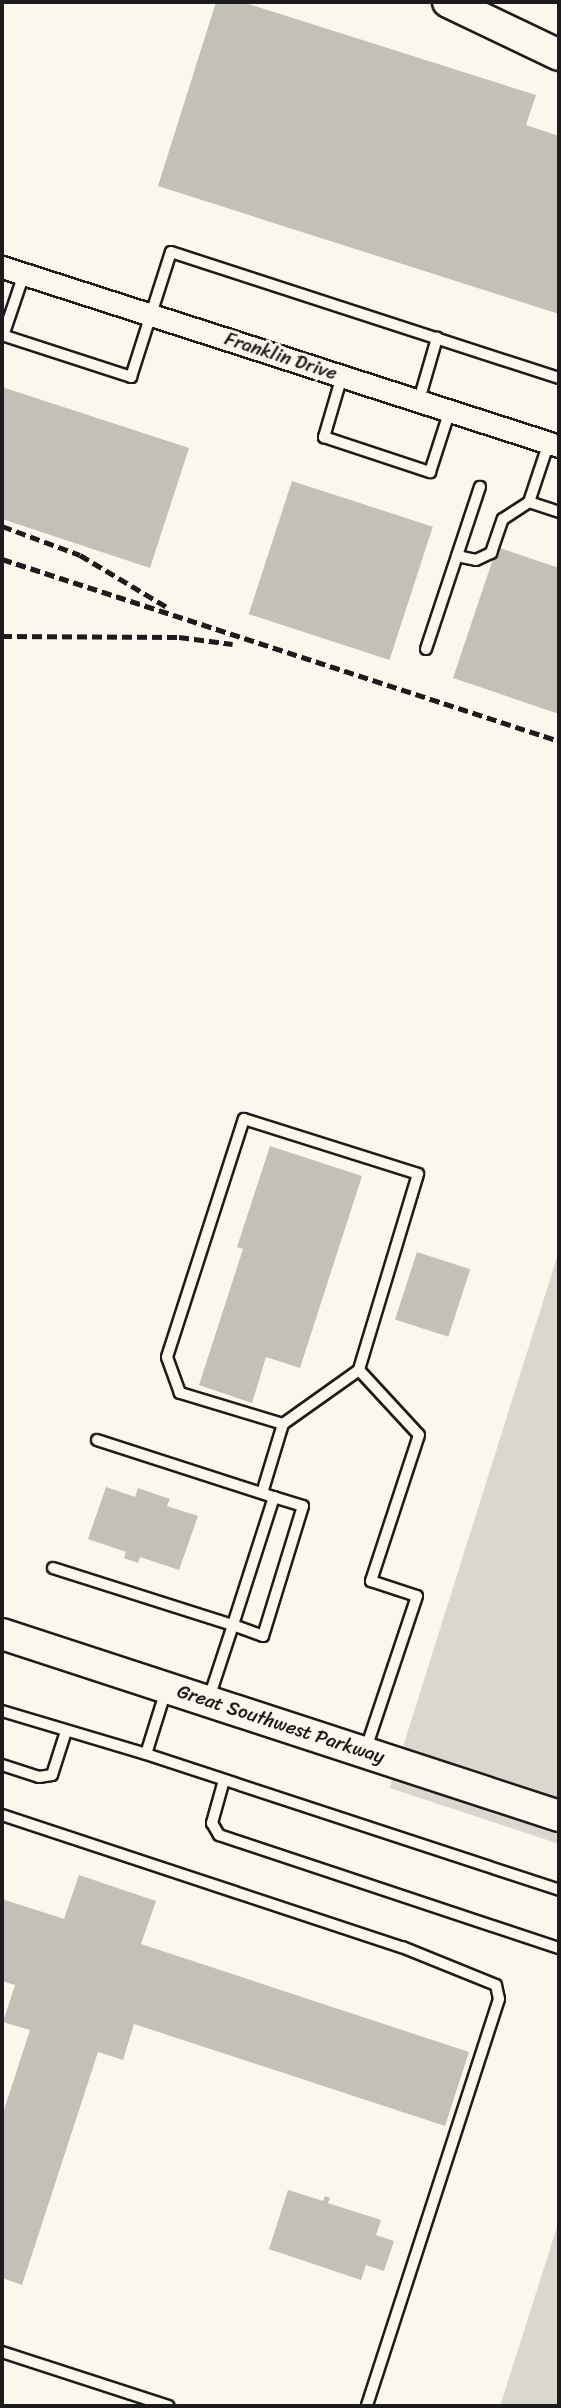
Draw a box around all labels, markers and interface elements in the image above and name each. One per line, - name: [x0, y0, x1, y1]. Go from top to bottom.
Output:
- street label: Franklin Drive: [222, 327, 340, 385]
- street label: Great Southwest Parkway: [174, 1679, 388, 1769]

